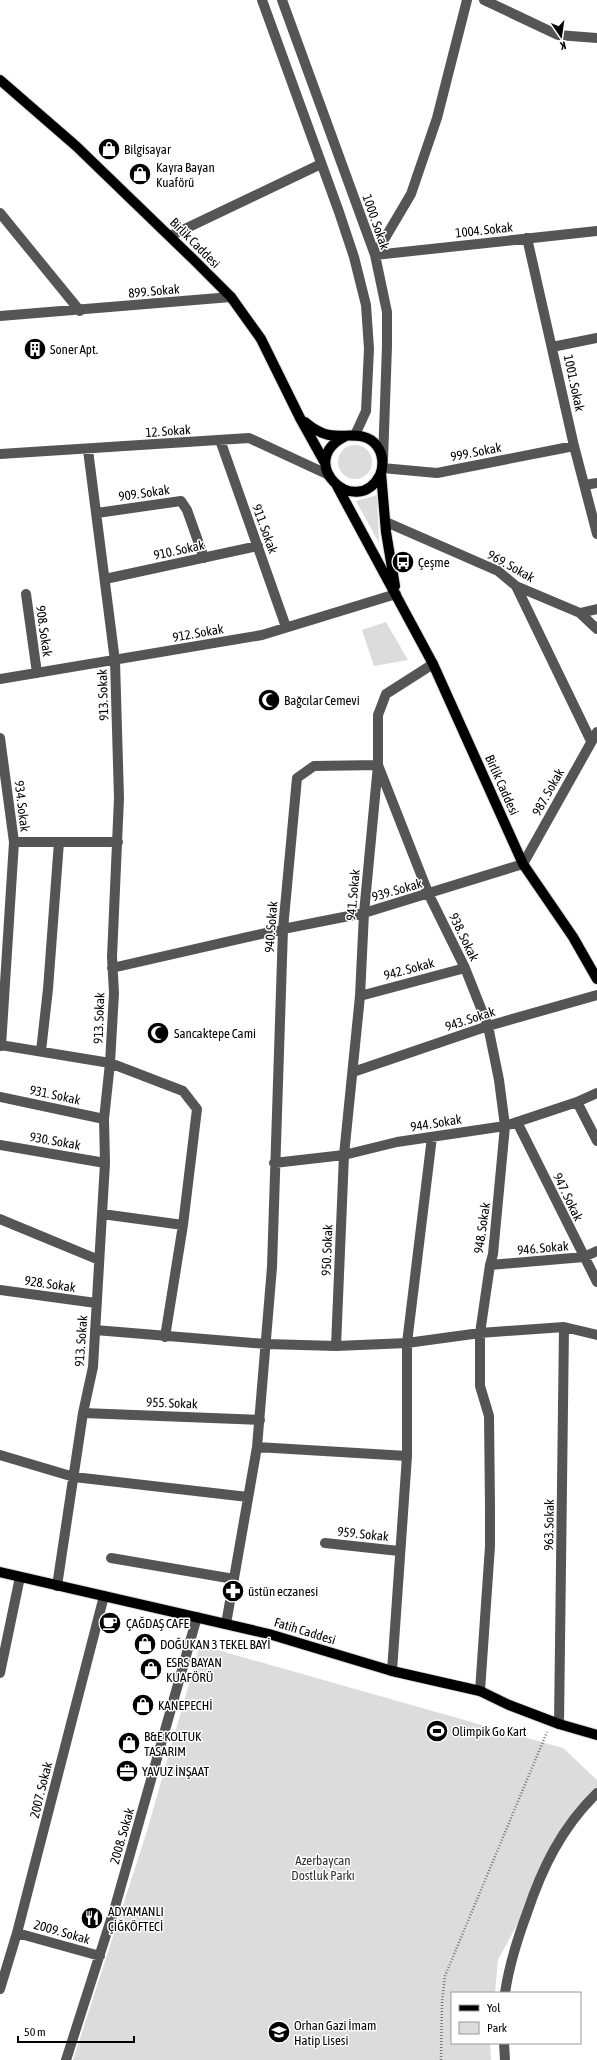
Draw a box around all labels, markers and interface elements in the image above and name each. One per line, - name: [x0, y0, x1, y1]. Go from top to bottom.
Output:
- north arrow: [541, 16, 581, 56]
- text: K: [559, 39, 567, 52]
- shop icon: Bilgisayar: [96, 136, 122, 162]
- place label: Bilgisayar: [124, 142, 171, 157]
- place label: Kayra Bayan Kuaförü: [156, 160, 215, 190]
- shop icon: Kayra Bayan Kuaförü: [127, 161, 153, 187]
- street label: 1000. Sokak: [360, 192, 393, 252]
- street label: Birlik Caddesi: [167, 215, 223, 271]
- street label: 1004. Sokak: [455, 220, 514, 240]
- street label: 899. Sokak: [128, 281, 181, 301]
- building icon: Soner Apt.: [22, 336, 48, 362]
- place label: Soner Apt.: [50, 342, 98, 357]
- street label: 1001. Sokak: [561, 353, 587, 413]
- street label: 12. Sokak: [145, 422, 191, 440]
- street label: 999. Sokak: [449, 440, 503, 464]
- street label: 909. Sokak: [117, 482, 171, 504]
- street label: 911. Sokak: [249, 502, 281, 556]
- street label: 910. Sokak: [152, 537, 206, 563]
- street label: 969. Sokak: [485, 547, 537, 585]
- bus stop icon: Çeşme: [390, 549, 416, 575]
- place label: Çeşme: [418, 555, 450, 570]
- street label: 908. Sokak: [33, 604, 55, 658]
- street label: 912. Sokak: [171, 621, 225, 645]
- street label: 913. Sokak: [95, 669, 111, 721]
- mosque icon: Bağcılar Cemevi: [256, 687, 282, 713]
- place label: Bağcılar Cemevi: [284, 693, 360, 708]
- street label: Birlik Caddesi: [482, 752, 522, 818]
- street label: 987. Sokak: [529, 766, 567, 818]
- street label: 934. Sokak: [11, 780, 33, 833]
- street label: 941. Sokak: [343, 868, 363, 921]
- street label: 939. Sokak: [370, 876, 424, 904]
- street label: 940. Sokak: [262, 901, 280, 953]
- street label: 938. Sokak: [446, 911, 482, 964]
- street label: 942. Sokak: [382, 955, 436, 983]
- street label: 913. Sokak: [91, 992, 107, 1044]
- street label: 943. Sokak: [443, 1004, 497, 1034]
- mosque icon: Sancaktepe Cami: [145, 1020, 171, 1046]
- place label: Sancaktepe Cami: [174, 1026, 256, 1041]
- street label: 931. Sokak: [28, 1082, 82, 1108]
- street label: 944. Sokak: [409, 1112, 463, 1134]
- street label: 930. Sokak: [28, 1129, 82, 1153]
- street label: 947. Sokak: [550, 1171, 586, 1224]
- street label: 948. Sokak: [471, 1201, 493, 1255]
- street label: 950. Sokak: [319, 1224, 335, 1276]
- street label: 946. Sokak: [517, 1238, 570, 1258]
- street label: 928. Sokak: [23, 1273, 77, 1295]
- street label: 913. Sokak: [72, 1315, 90, 1367]
- street label: 955. Sokak: [146, 1395, 198, 1411]
- street label: 963. Sokak: [541, 1499, 557, 1551]
- street label: 959. Sokak: [337, 1524, 390, 1544]
- pharmacy icon: üstün eczanesi: [220, 1578, 246, 1604]
- place label: üstün eczanesi: [248, 1584, 318, 1599]
- cafe icon: ÇAĞDAŞ CAFE: [97, 1610, 123, 1636]
- street label: Fatih Caddesi: [272, 1615, 338, 1647]
- place label: ÇAĞDAŞ CAFE: [126, 1616, 189, 1631]
- shop icon: DOĞUKAN 3 TEKEL BAYİ: [132, 1631, 158, 1657]
- place label: DOĞUKAN 3 TEKEL BAYİ: [160, 1637, 270, 1652]
- place label: ESRS BAYAN KUAFÖRÜ: [166, 1655, 222, 1685]
- shop icon: ESRS BAYAN KUAFÖRÜ: [138, 1656, 164, 1682]
- shop icon: KANEPECHİ: [130, 1692, 156, 1718]
- place label: KANEPECHİ: [158, 1698, 213, 1713]
- sports icon: Olimpik Go Kart: [424, 1718, 450, 1744]
- place label: Olimpik Go Kart: [452, 1724, 527, 1739]
- place label: B&E KOLTUK TASARIM: [144, 1729, 202, 1759]
- shop icon: B&E KOLTUK TASARIM: [116, 1730, 142, 1756]
- office icon: YAVUZ İNŞAAT: [114, 1758, 140, 1784]
- street label: 2007. Sokak: [27, 1760, 55, 1820]
- place label: YAVUZ İNŞAAT: [142, 1764, 210, 1779]
- street label: 2008. Sokak: [107, 1806, 137, 1866]
- park label: Azerbaycan Dostluk Parkı: [291, 1853, 355, 1883]
- place label: ADYAMANLI ÇİĞKÖFTECİ: [108, 1904, 164, 1934]
- restaurant icon: ADYAMANLI ÇİĞKÖFTECİ: [79, 1905, 105, 1931]
- street label: 2009. Sokak: [32, 1917, 92, 1947]
- legend: [451, 1992, 581, 2044]
- text: Yol: [487, 2001, 501, 2015]
- scale bar: [18, 2018, 134, 2044]
- place label: Orhan Gazi İmam Hatip Lisesi: [294, 2018, 376, 2048]
- school or university icon: Orhan Gazi İmam Hatip Lisesi: [266, 2019, 292, 2045]
- text: Park: [487, 2021, 508, 2035]
- text: 50 m: [24, 2025, 46, 2039]

